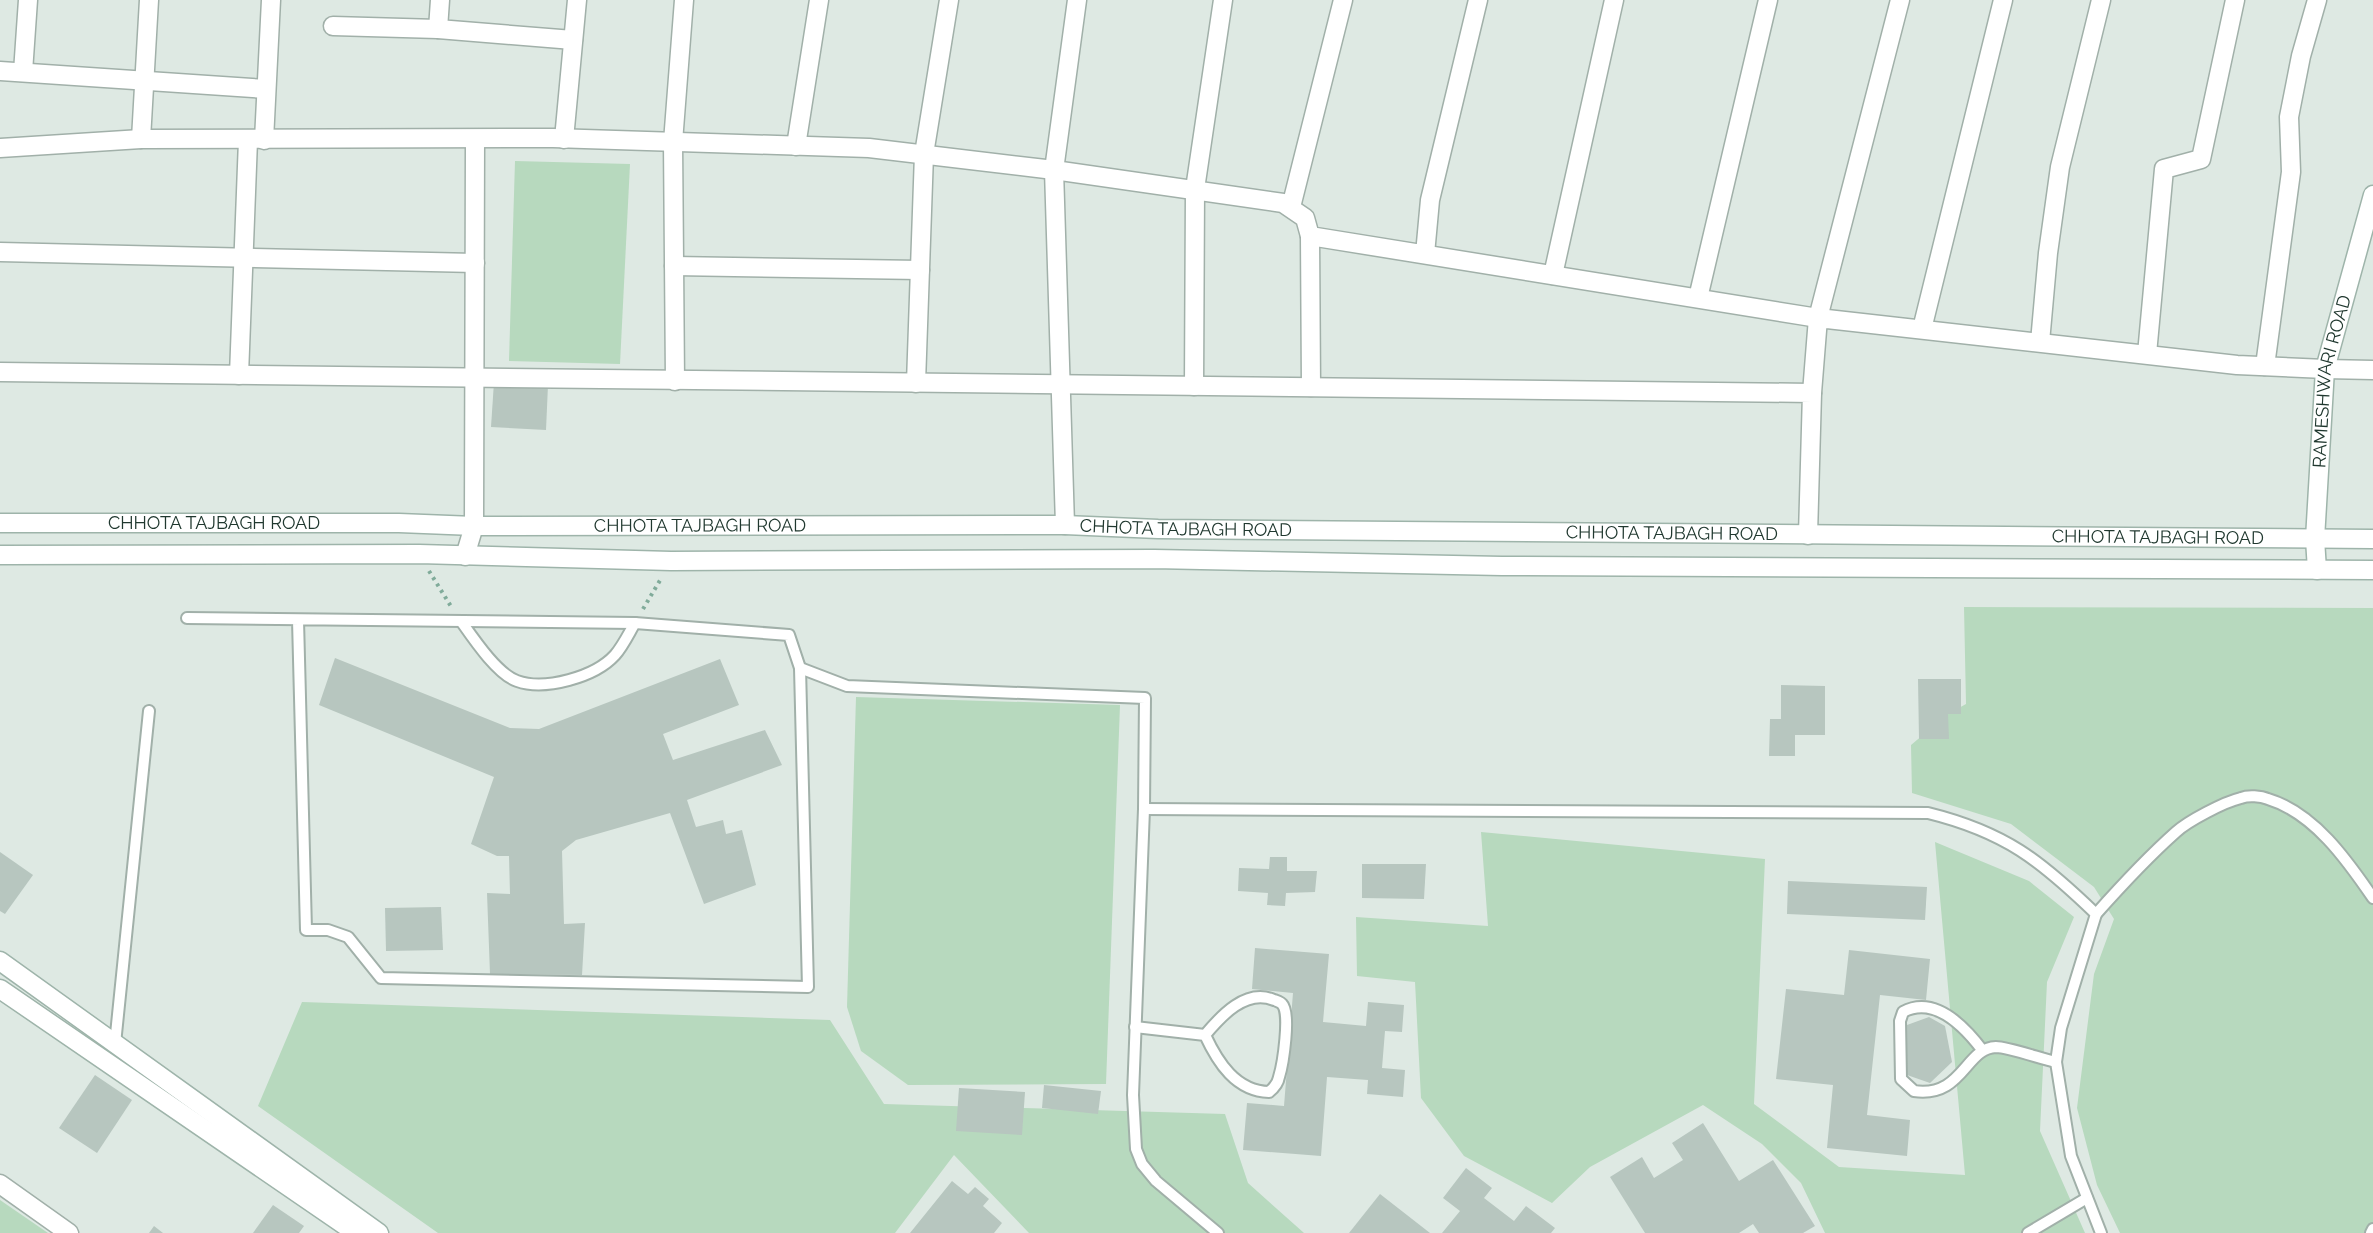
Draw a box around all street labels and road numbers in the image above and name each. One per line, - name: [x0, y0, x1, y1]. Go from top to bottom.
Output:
- street label: RAMESHWARI ROAD: [2308, 292, 2355, 468]
- street label: CHHOTA TAJBAGH ROAD: [108, 512, 320, 533]
- street label: CHHOTA TAJBAGH ROAD: [594, 514, 806, 536]
- street label: CHHOTA TAJBAGH ROAD: [1079, 515, 1292, 540]
- street label: CHHOTA TAJBAGH ROAD: [1566, 521, 1778, 544]
- street label: CHHOTA TAJBAGH ROAD: [2052, 525, 2264, 548]

